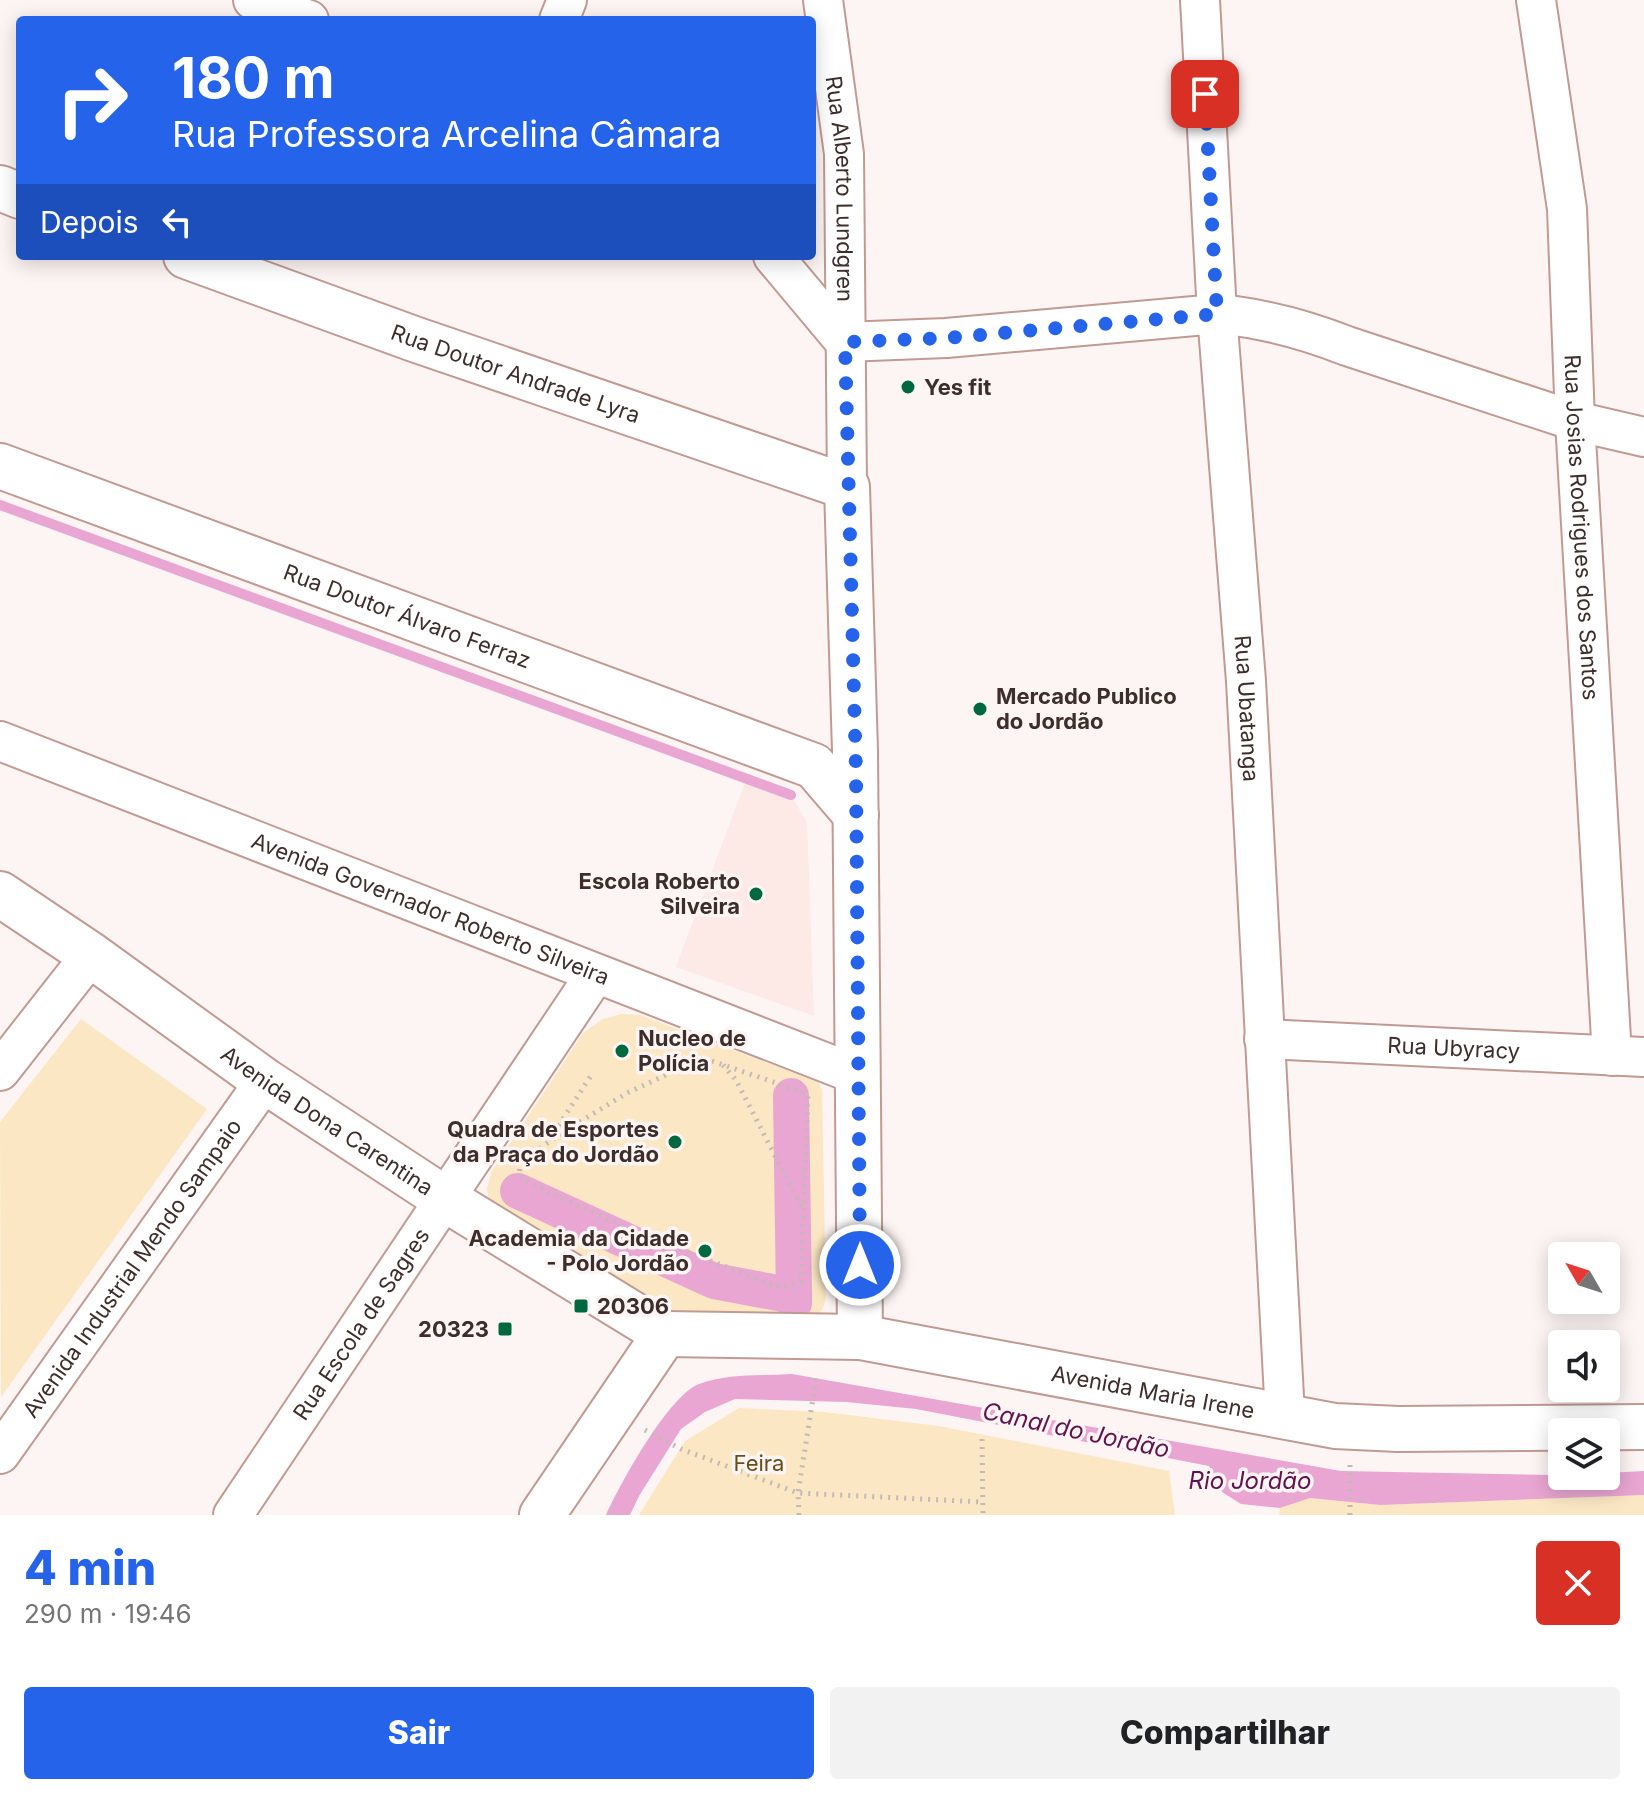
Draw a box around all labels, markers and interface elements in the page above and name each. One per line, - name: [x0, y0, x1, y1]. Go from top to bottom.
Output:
- text: 180 m: [172, 44, 335, 112]
- icon: right: [40, 48, 144, 152]
- pin: [1171, 60, 1239, 128]
- icon: arrive: [1183, 72, 1227, 116]
- street label: Rua Alberto Lundgren: [820, 74, 858, 302]
- text: Rua Professora Arcelina Câmara: [172, 112, 722, 156]
- icon: left: [155, 200, 199, 244]
- text: Depois: [40, 204, 139, 240]
- street label: Rua Doutor Andrade Lyra: [388, 319, 643, 428]
- street label: Rua Josias Rodrigues dos Santos: [1560, 354, 1604, 701]
- place label: Yes fit: [924, 374, 991, 400]
- marker: Yes fit: [899, 378, 917, 396]
- street label: Rua Doutor Álvaro Ferraz: [280, 559, 534, 673]
- street label: Rua Ubatanga: [1229, 634, 1264, 782]
- place label: Mercado Publico do Jordão: [996, 683, 1177, 734]
- marker: Mercado Publico do Jordão: [971, 700, 989, 718]
- street label: Avenida Governador Roberto Silveira: [248, 827, 613, 990]
- place label: Escola Roberto Silveira: [579, 868, 740, 919]
- marker: Escola Roberto Silveira: [747, 885, 765, 903]
- place label: Nucleo de Polícia: [638, 1025, 746, 1076]
- street label: Rua Ubyracy: [1387, 1032, 1521, 1064]
- street label: Avenida Dona Carentina: [216, 1040, 438, 1201]
- marker: Nucleo de Polícia: [613, 1042, 631, 1060]
- street label: Avenida Industrial Mendo Sampaio: [17, 1114, 247, 1422]
- place label: Quadra de Esportes da Praça do Jordão: [447, 1116, 659, 1167]
- marker: Quadra de Esportes da Praça do Jordão: [666, 1133, 684, 1151]
- street label: Rua Escola de Sagres: [288, 1223, 435, 1425]
- position arrow: [818, 1223, 902, 1307]
- place label: Academia da Cidade - Polo Jordão: [468, 1225, 689, 1276]
- marker: Academia da Cidade - Polo Jordão: [696, 1242, 714, 1260]
- north arrow: [1548, 1242, 1620, 1314]
- map controls: [1548, 1242, 1620, 1490]
- place label: 20306: [597, 1293, 669, 1319]
- marker: 20306: [572, 1297, 590, 1315]
- place label: 20323: [418, 1316, 489, 1342]
- marker: 20323: [496, 1320, 514, 1338]
- button: sound: [1548, 1330, 1620, 1402]
- street label: Avenida Maria Irene: [1049, 1360, 1257, 1424]
- water label: Canal do Jordão: [980, 1396, 1172, 1464]
- button: layers: [1548, 1418, 1620, 1490]
- park label: Feira: [734, 1450, 784, 1476]
- water label: Rio Jordão: [1188, 1466, 1312, 1495]
- text: 4 min: [24, 1538, 156, 1597]
- button: close: [1536, 1541, 1620, 1625]
- text: 290 m · 19:46: [24, 1598, 192, 1629]
- button: Sair: [24, 1687, 814, 1779]
- button: Compartilhar: [830, 1687, 1620, 1779]

